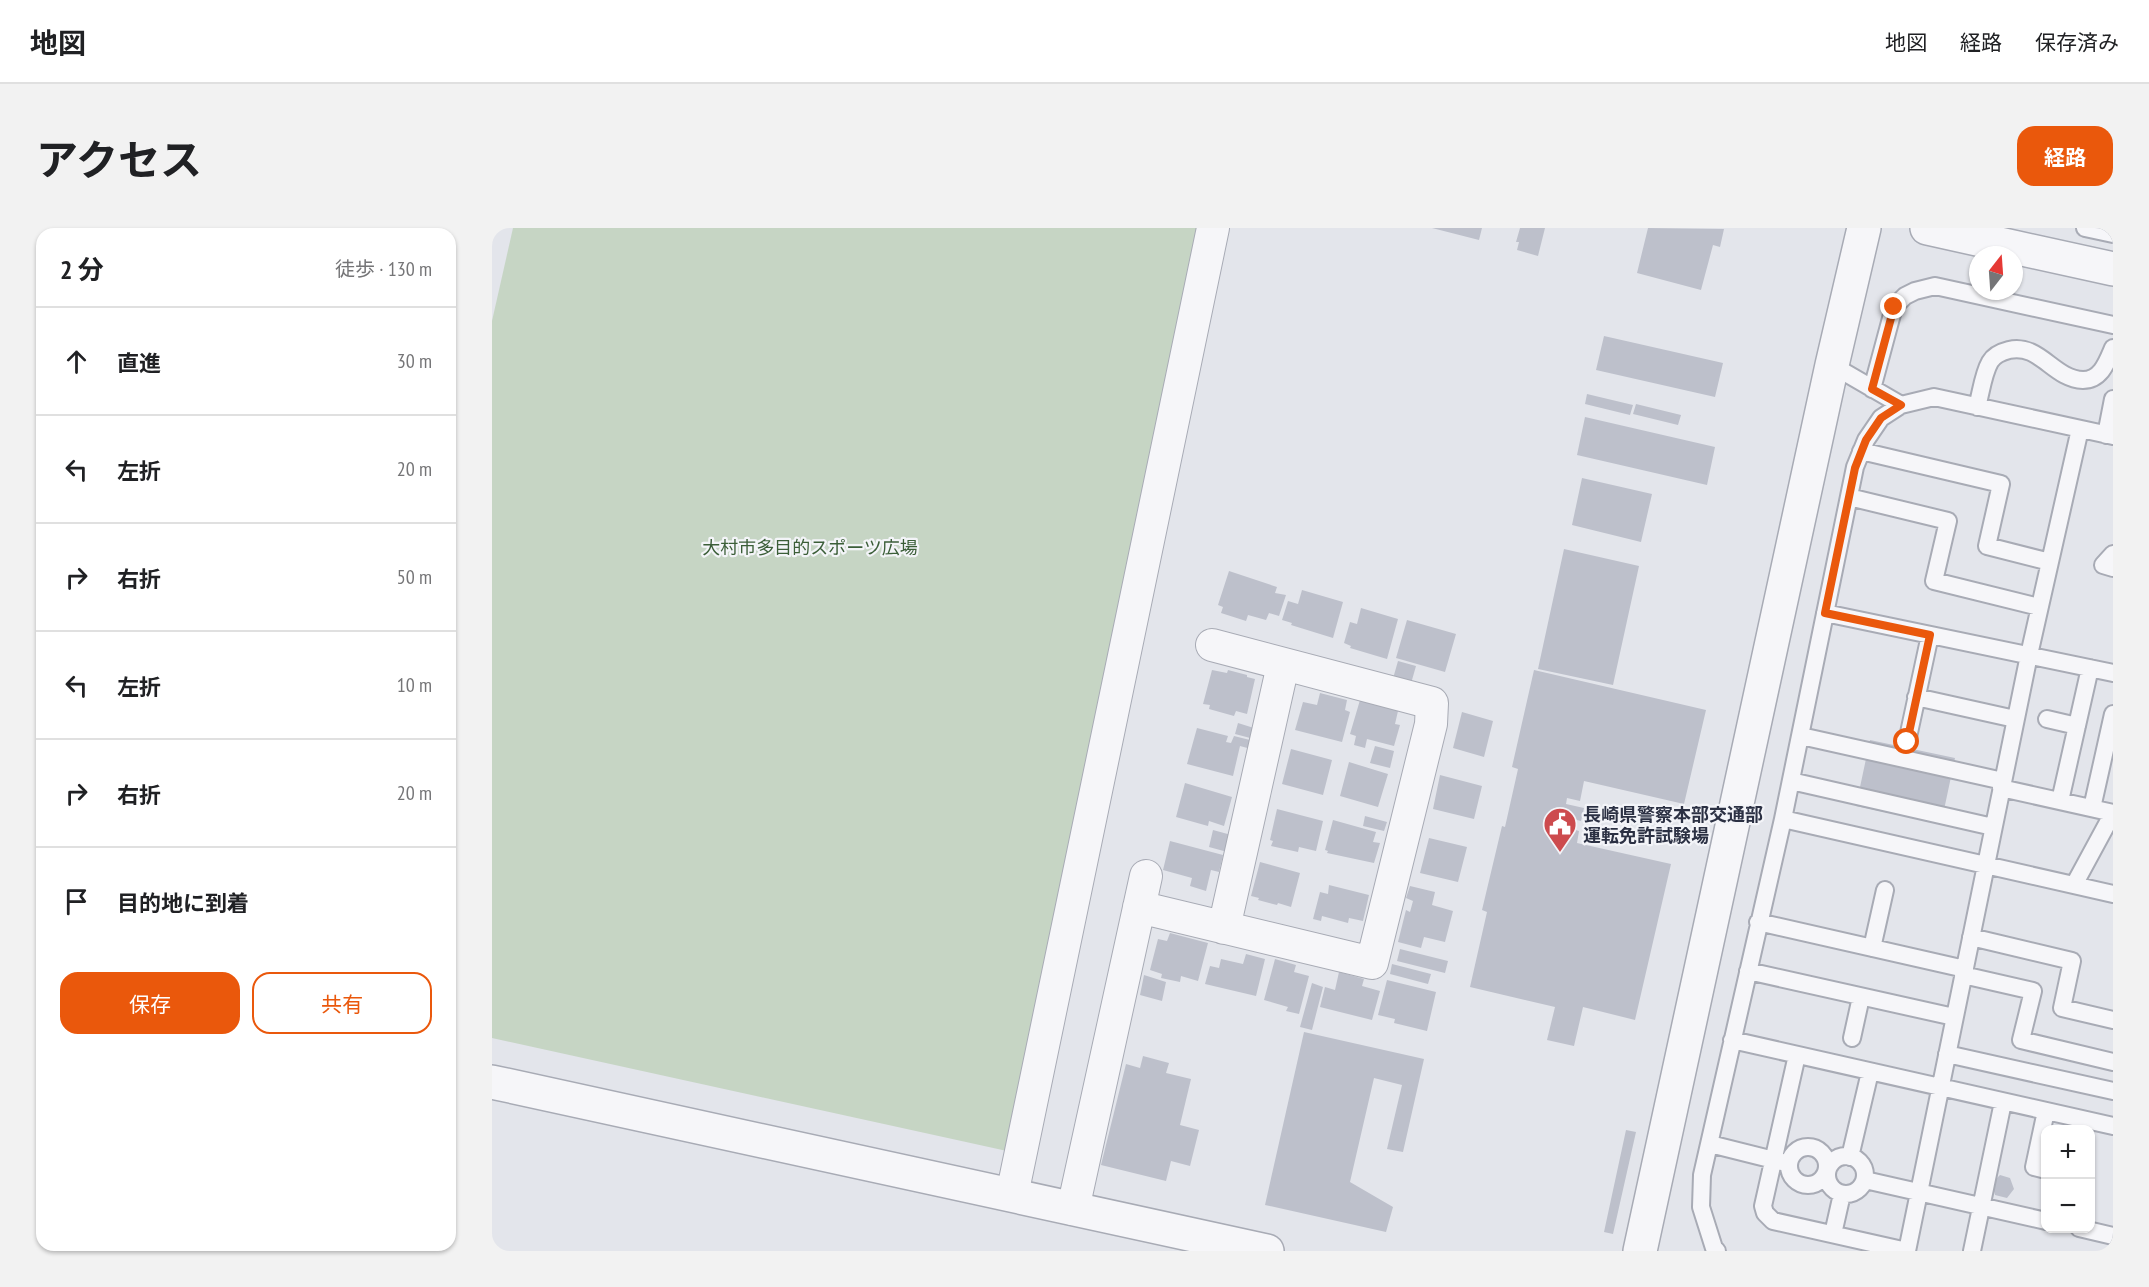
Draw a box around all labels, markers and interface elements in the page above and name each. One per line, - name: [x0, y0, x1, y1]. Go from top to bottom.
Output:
- text: 地図: [30, 24, 86, 61]
- text: 地図: [1885, 29, 1927, 56]
- text: 経路: [1960, 29, 2002, 56]
- text: 保存済み: [2035, 29, 2119, 56]
- button: 経路: [2017, 126, 2113, 186]
- text: アクセス: [36, 132, 202, 187]
- north arrow: [1969, 246, 2023, 300]
- text: 2 分: [60, 253, 104, 286]
- text: 徒歩 · 130 m: [335, 256, 432, 282]
- route end: [1880, 293, 1906, 319]
- icon: ahead: [60, 345, 93, 378]
- text: 30 m: [397, 348, 432, 374]
- text: 直進: [117, 349, 161, 377]
- icon: left: [60, 453, 93, 486]
- text: 20 m: [397, 456, 432, 482]
- text: 左折: [117, 457, 161, 485]
- park label: 大村市多目的スポーツ広場: [702, 536, 918, 559]
- icon: right: [60, 561, 93, 594]
- text: 50 m: [397, 564, 432, 590]
- text: 右折: [117, 565, 161, 593]
- icon: left: [60, 669, 93, 702]
- text: 10 m: [397, 672, 432, 698]
- text: 左折: [117, 673, 161, 701]
- route start: [1893, 728, 1919, 754]
- icon: right: [60, 777, 93, 810]
- text: 20 m: [397, 780, 432, 806]
- text: 右折: [117, 781, 161, 809]
- place label: 長崎県警察本部交通部 運転免許試験場: [1583, 803, 1763, 847]
- public building icon: 長崎県警察本部交通部 運転免許試験場: [1542, 806, 1578, 853]
- icon: arrive: [60, 885, 93, 918]
- text: 目的地に到着: [117, 889, 249, 917]
- button: 保存: [60, 972, 240, 1034]
- button: 共有: [252, 972, 432, 1034]
- map controls: [2041, 1125, 2095, 1233]
- button: +: [2041, 1125, 2095, 1179]
- button: −: [2041, 1179, 2095, 1233]

